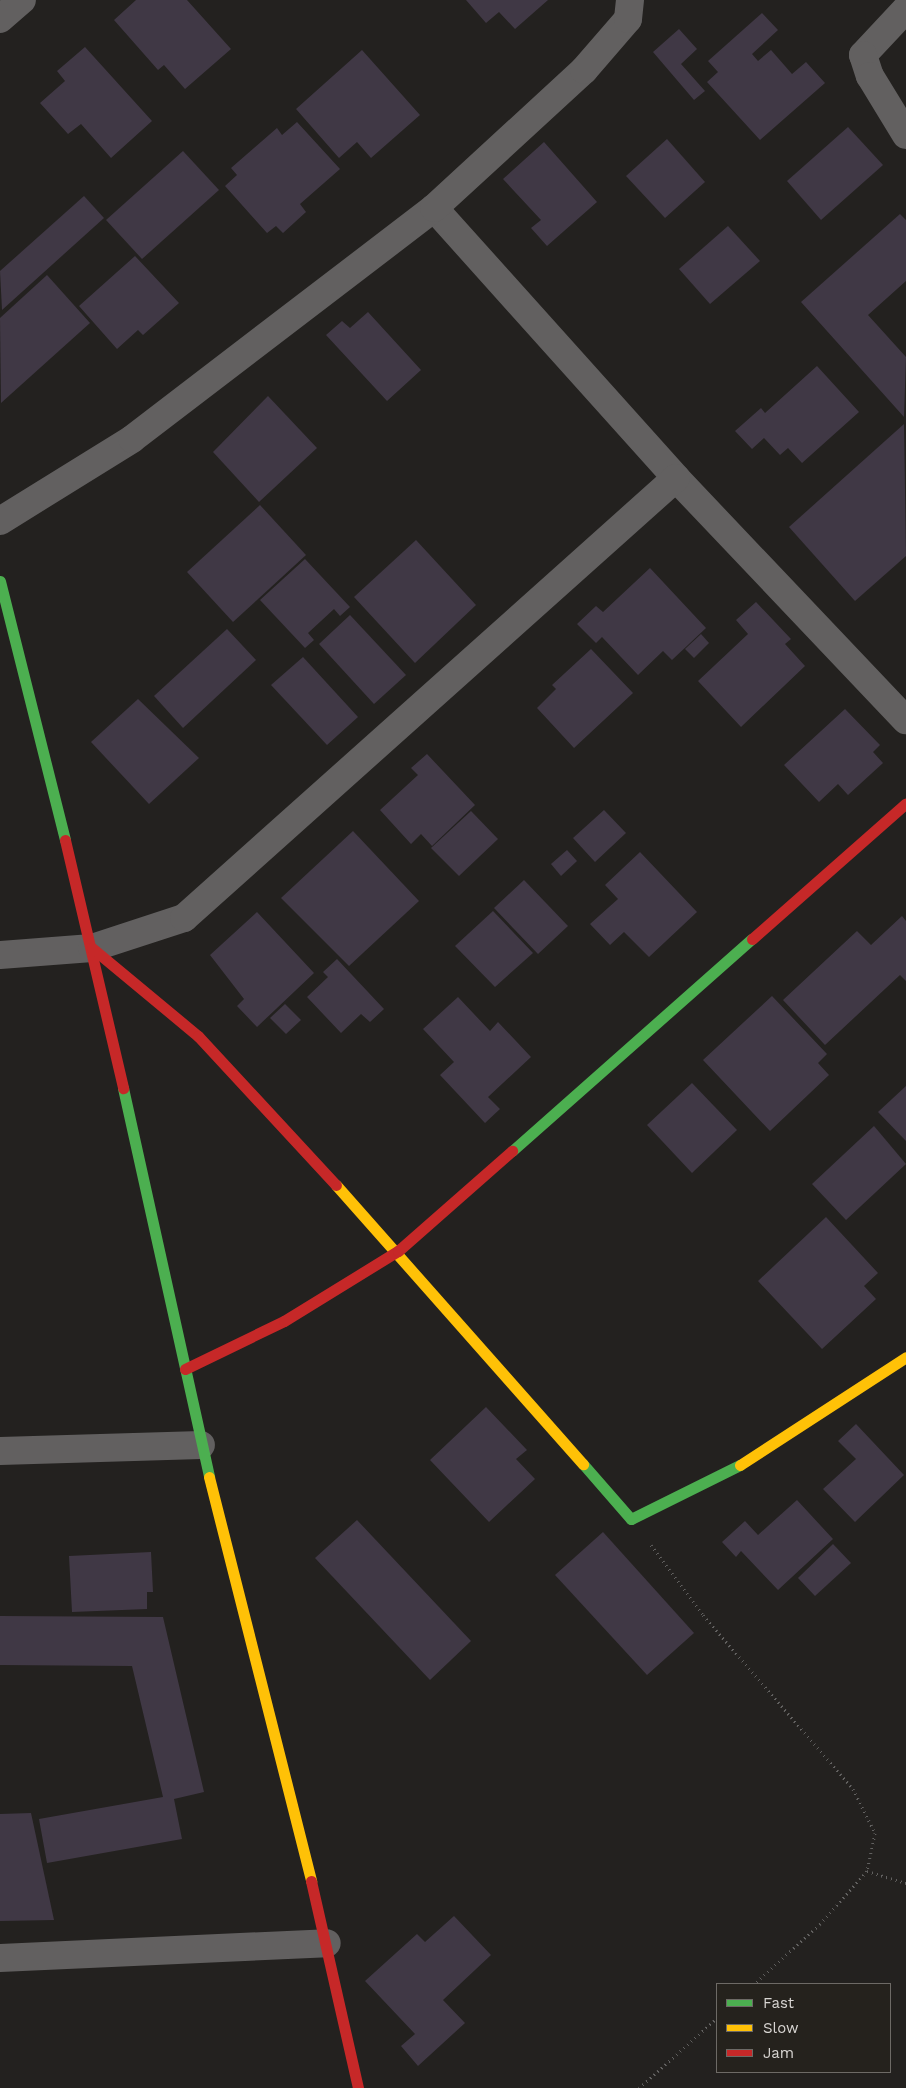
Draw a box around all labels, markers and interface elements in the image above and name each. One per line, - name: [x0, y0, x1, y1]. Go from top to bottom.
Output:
- legend: [716, 1983, 891, 2073]
- text: Fast: [763, 1994, 794, 2012]
- text: Slow: [763, 2019, 799, 2037]
- text: Jam: [763, 2044, 794, 2062]

